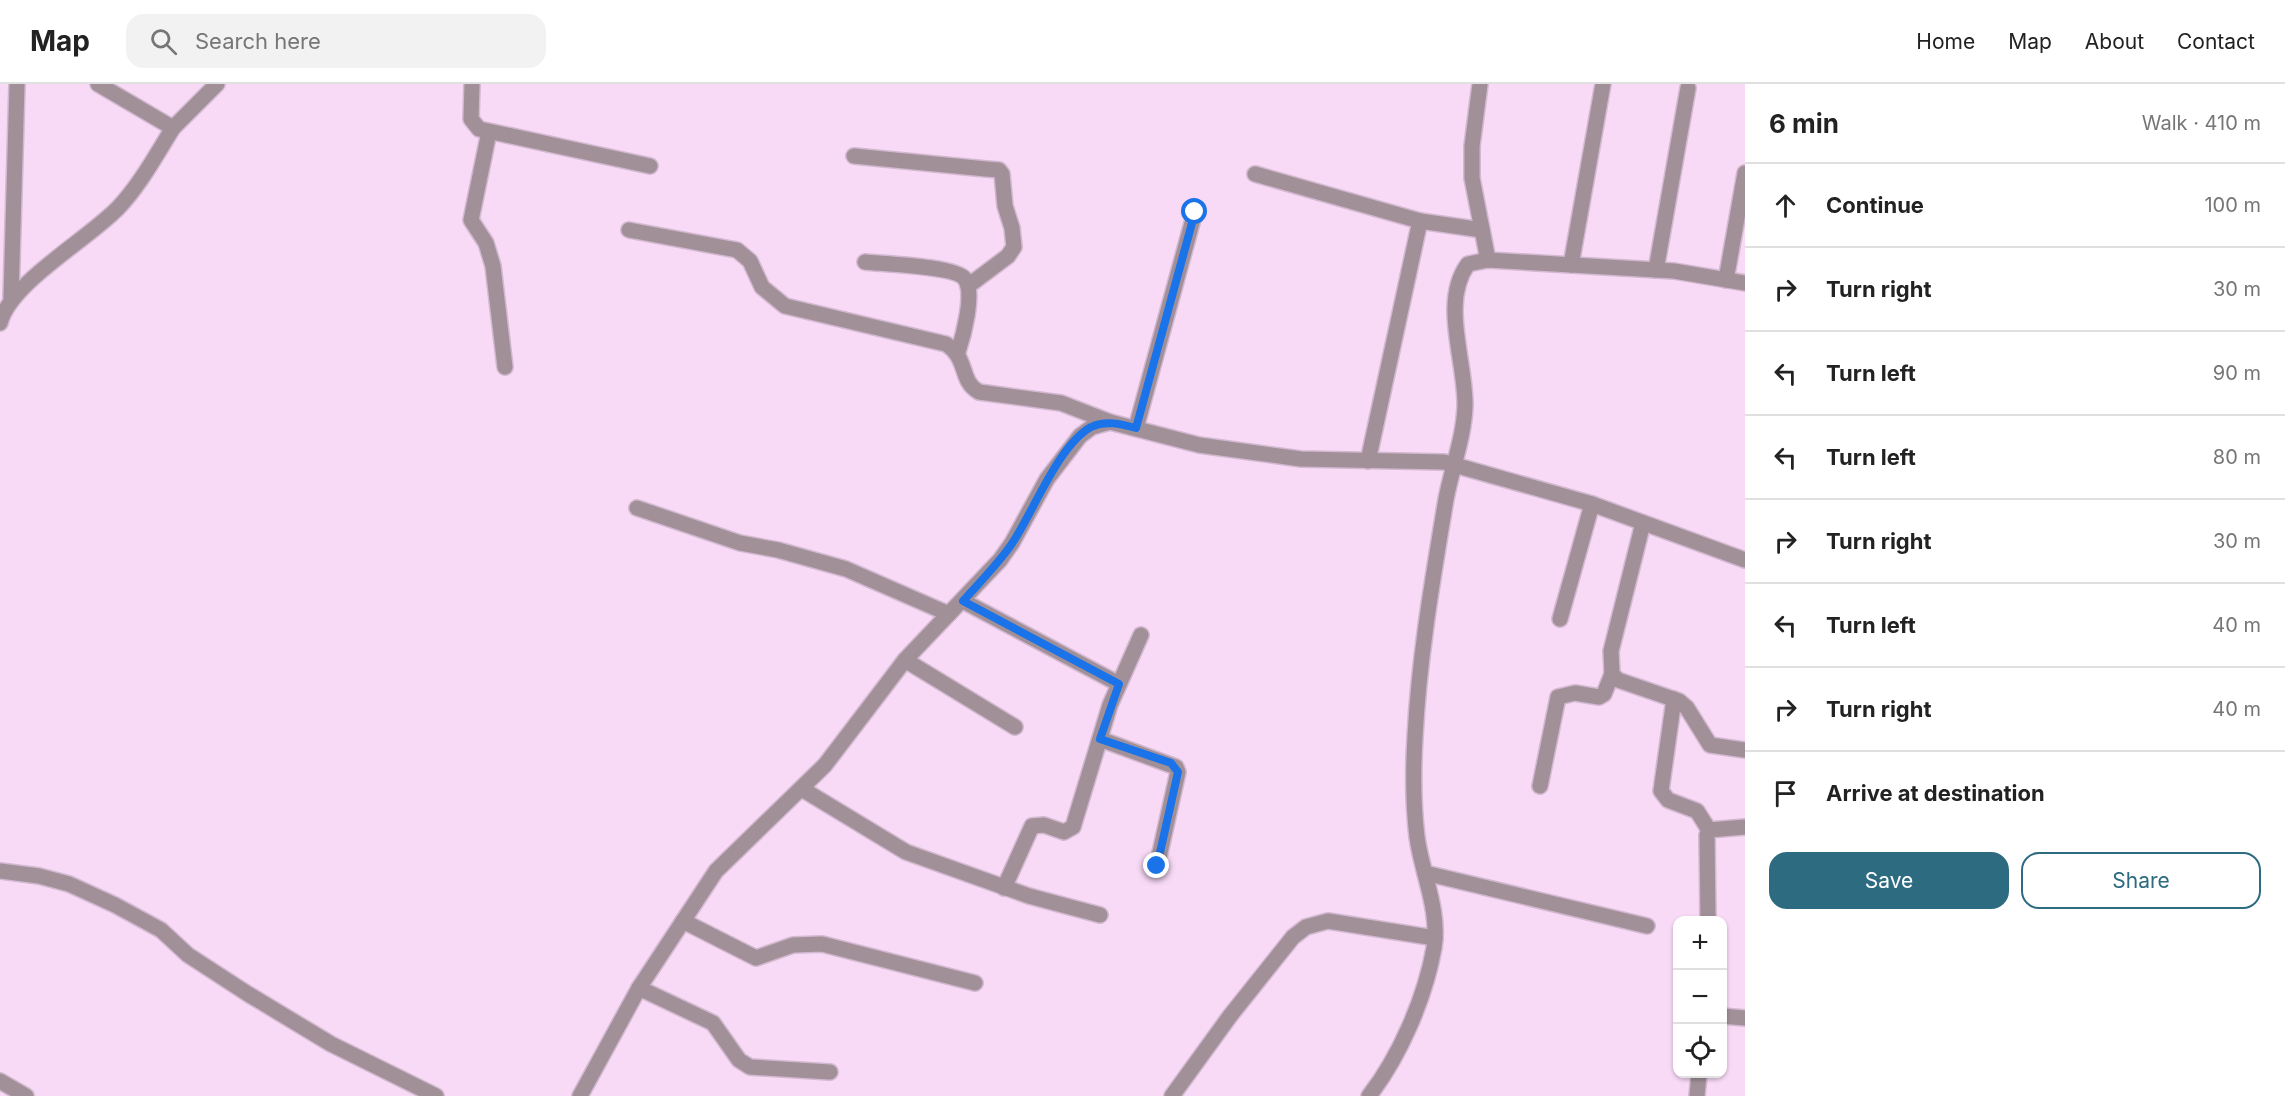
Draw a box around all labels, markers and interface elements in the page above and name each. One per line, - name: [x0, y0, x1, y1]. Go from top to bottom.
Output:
- search box: [126, 14, 546, 68]
- text: Map: [30, 24, 90, 58]
- icon: search: [147, 25, 180, 58]
- text: Search here: [195, 28, 321, 54]
- text: Home: [1916, 29, 1975, 54]
- text: Map: [2008, 29, 2052, 54]
- text: About: [2085, 29, 2144, 54]
- text: Contact: [2177, 29, 2255, 54]
- text: 6 min: [1769, 108, 1839, 139]
- text: Walk · 410 m: [2142, 111, 2261, 135]
- icon: ahead: [1769, 189, 1802, 222]
- text: Continue: [1826, 192, 1924, 218]
- text: 100 m: [2204, 193, 2261, 217]
- route start: [1181, 198, 1207, 224]
- icon: right: [1769, 273, 1802, 306]
- text: Turn right: [1826, 276, 1932, 302]
- text: 30 m: [2213, 277, 2261, 301]
- icon: left: [1769, 357, 1802, 390]
- text: Turn left: [1826, 360, 1916, 386]
- text: 90 m: [2213, 361, 2261, 385]
- icon: left: [1769, 441, 1802, 474]
- text: Turn left: [1826, 444, 1916, 470]
- text: 80 m: [2213, 445, 2261, 469]
- icon: right: [1769, 525, 1802, 558]
- text: Turn right: [1826, 528, 1932, 554]
- text: 30 m: [2213, 529, 2261, 553]
- icon: left: [1769, 609, 1802, 642]
- text: Turn left: [1826, 612, 1916, 638]
- text: 40 m: [2212, 613, 2261, 637]
- icon: right: [1769, 693, 1802, 726]
- text: Turn right: [1826, 696, 1932, 722]
- text: 40 m: [2212, 697, 2261, 721]
- icon: arrive: [1769, 777, 1802, 810]
- text: Arrive at destination: [1826, 780, 2045, 806]
- route end: [1143, 852, 1169, 878]
- button: Save: [1769, 852, 2009, 909]
- button: Share: [2021, 852, 2261, 909]
- map controls: [1673, 916, 1727, 1078]
- button: +: [1673, 916, 1727, 970]
- button: −: [1673, 970, 1727, 1024]
- button: locate: [1673, 1024, 1727, 1078]

